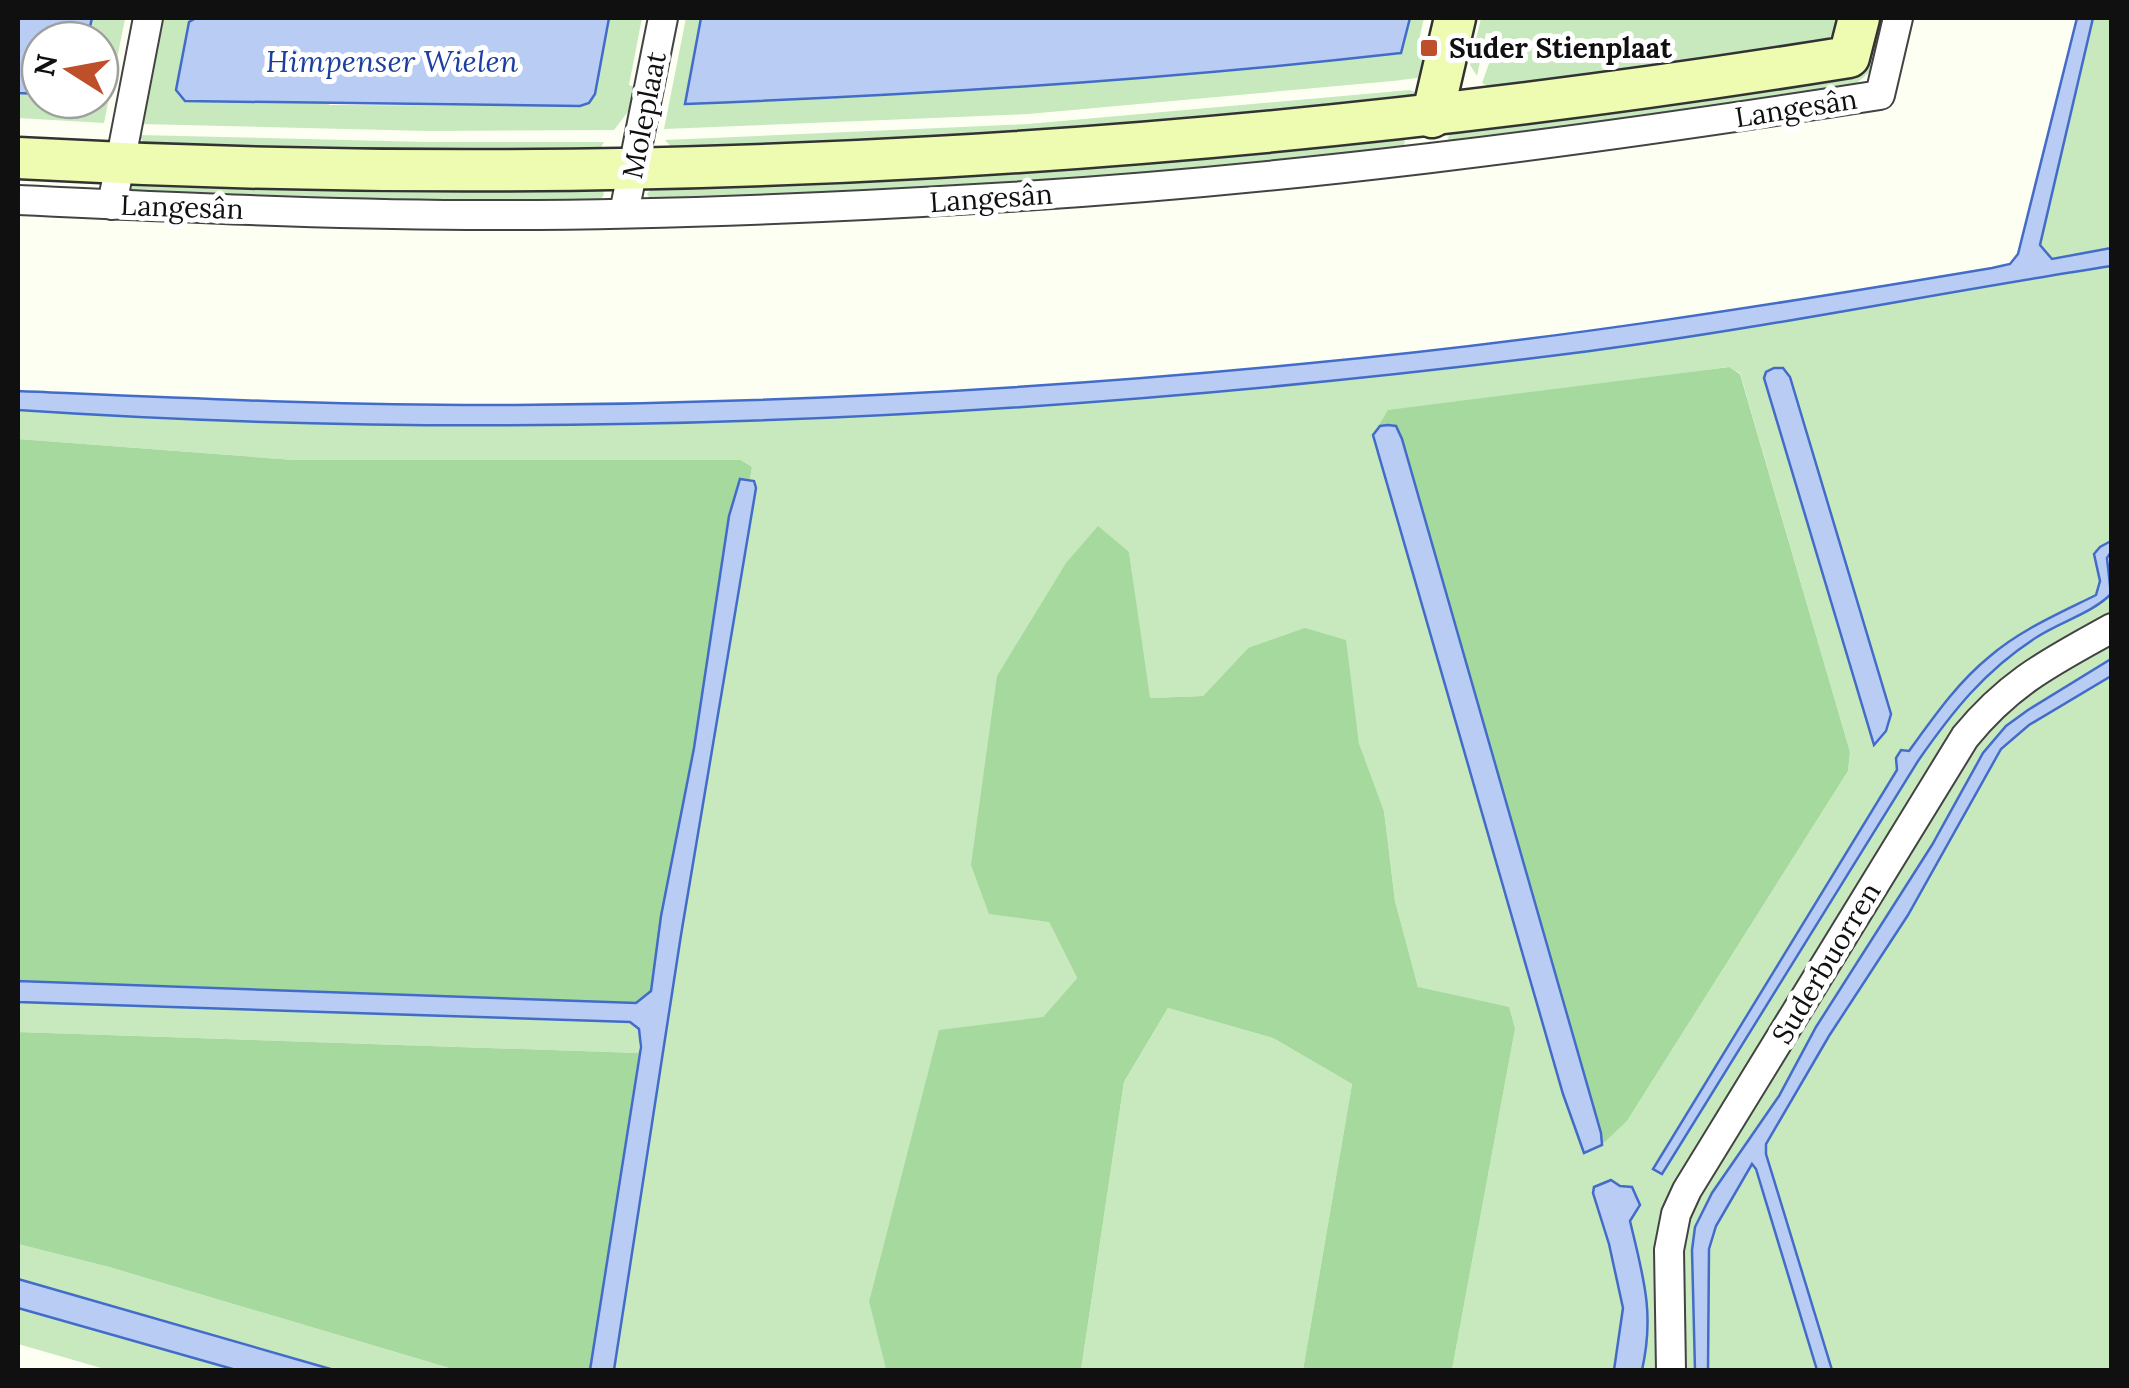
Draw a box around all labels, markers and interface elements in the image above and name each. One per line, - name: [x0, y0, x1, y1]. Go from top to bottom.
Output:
- north arrow: [20, 20, 120, 120]
- place label: Suder Stienplaat: [1449, 30, 1672, 66]
- marker: Suder Stienplaat: [1418, 37, 1440, 59]
- water label: Himpenser Wielen: [266, 42, 519, 80]
- street label: Moleplaat: [614, 48, 674, 182]
- text: N: [26, 51, 65, 79]
- street label: Langesân: [1732, 81, 1860, 135]
- street label: Langesân: [928, 176, 1054, 220]
- street label: Langesân: [120, 187, 244, 227]
- street label: Suderbuorren: [1764, 876, 1888, 1050]

